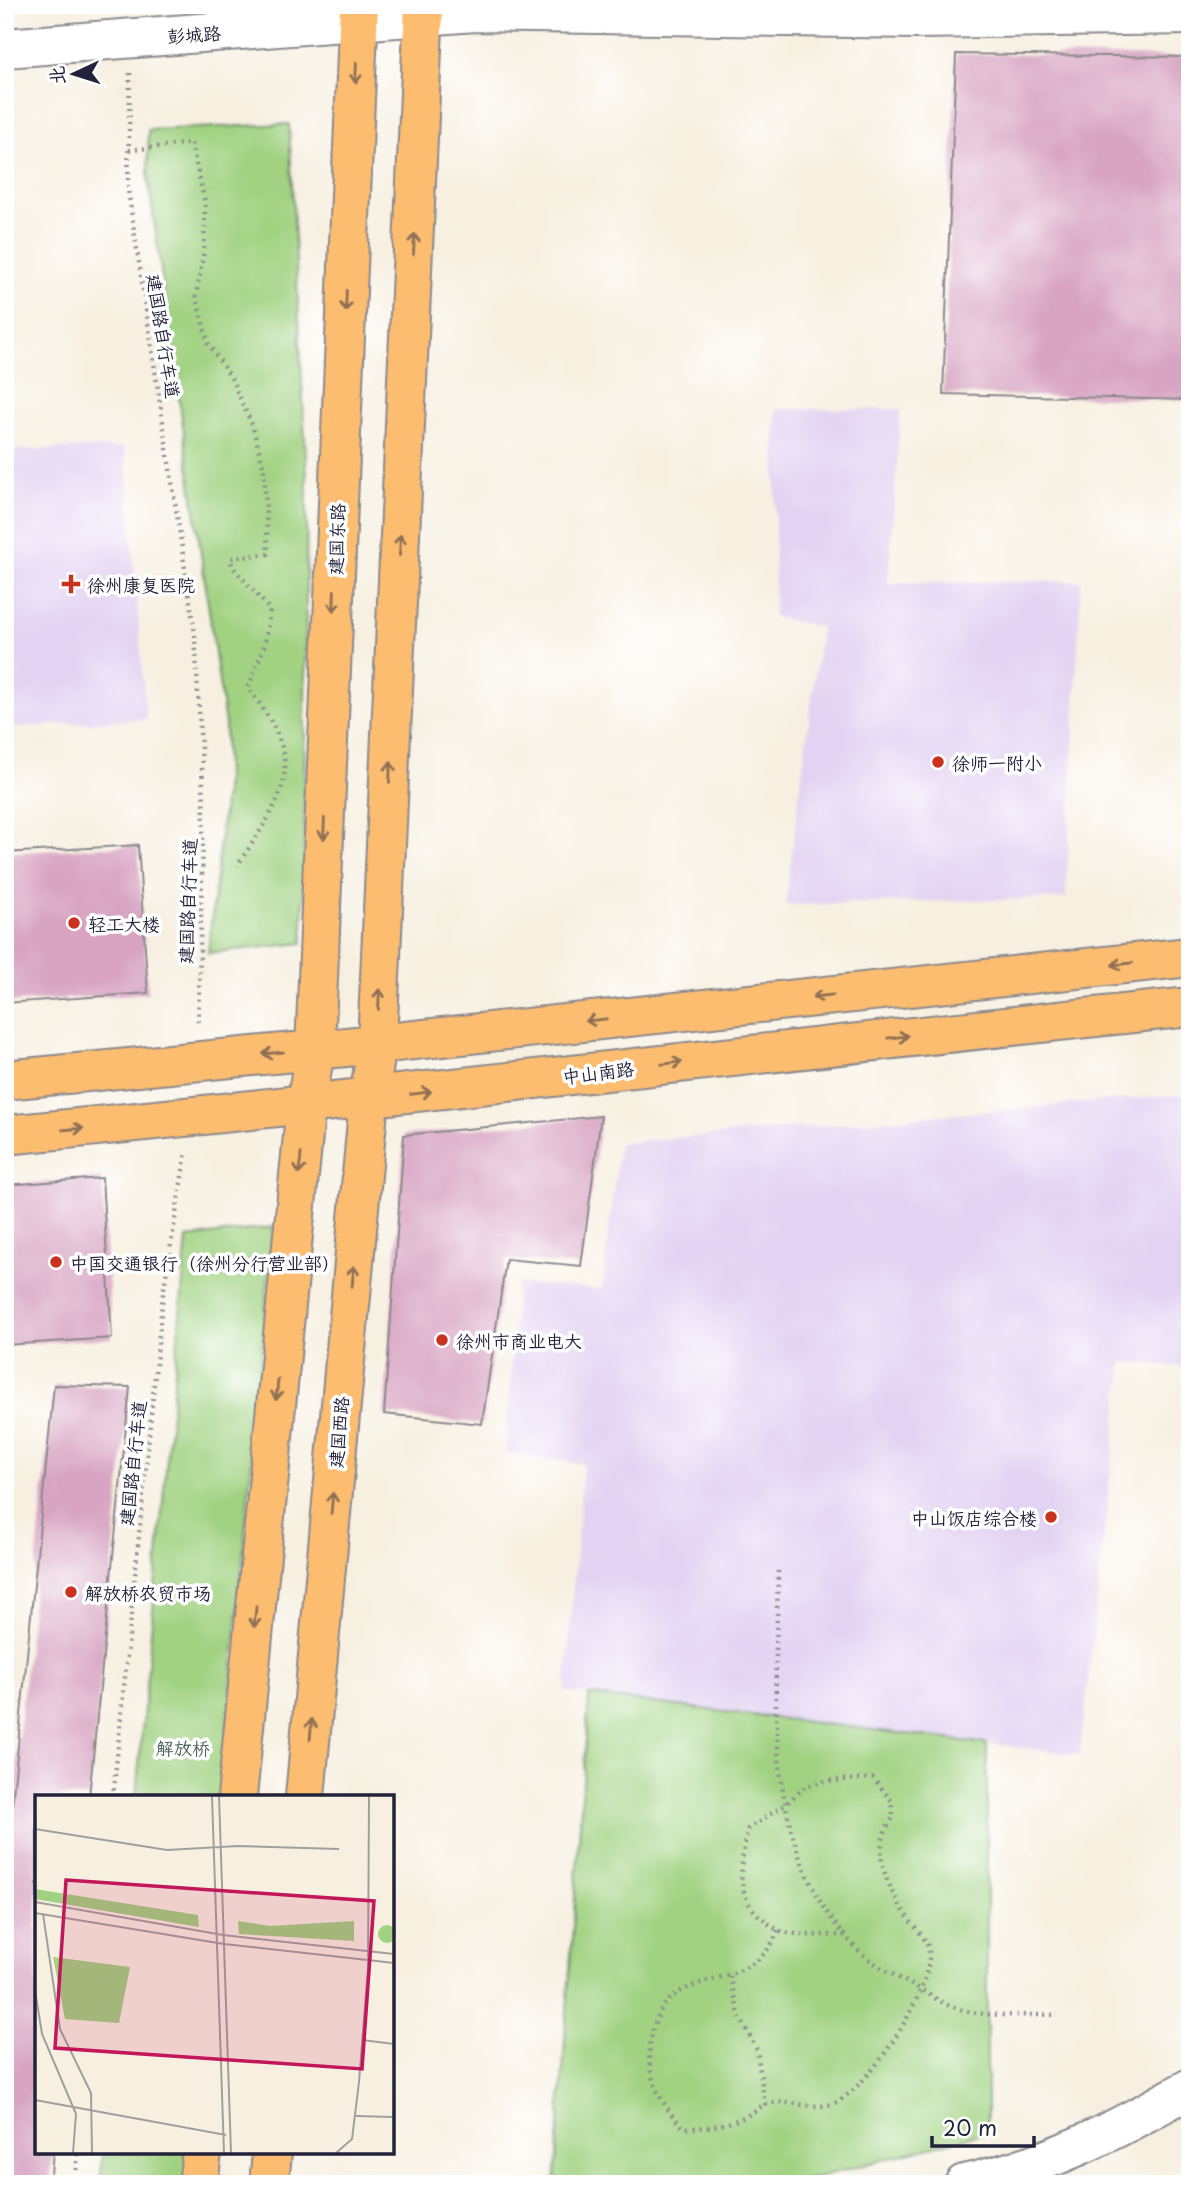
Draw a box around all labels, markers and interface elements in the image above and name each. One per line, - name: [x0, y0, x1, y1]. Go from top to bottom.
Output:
- street label: 彭城路: [166, 19, 222, 49]
- north arrow: [38, 38, 108, 108]
- one-way arrow: [349, 62, 362, 85]
- text: 北: [41, 65, 71, 86]
- one-way arrow: [407, 233, 420, 256]
- street label: 建国路自行车道: [141, 272, 187, 400]
- one-way arrow: [340, 289, 353, 312]
- street label: 建国东路: [321, 503, 351, 575]
- one-way arrow: [394, 534, 407, 556]
- place label: 徐州康复医院: [87, 571, 195, 598]
- marker: 徐州康复医院: [61, 574, 81, 594]
- one-way arrow: [327, 590, 340, 613]
- place label: 徐师一附小: [952, 749, 1042, 776]
- marker: 徐师一附小: [930, 754, 946, 770]
- one-way arrow: [383, 761, 396, 784]
- one-way arrow: [318, 817, 331, 840]
- street label: 建国路自行车道: [171, 838, 203, 964]
- place label: 轻工大楼: [88, 910, 160, 937]
- marker: 轻工大楼: [66, 915, 82, 931]
- one-way arrow: [1111, 958, 1134, 971]
- one-way arrow: [373, 988, 386, 1011]
- one-way arrow: [812, 990, 834, 1003]
- one-way arrow: [586, 1014, 608, 1027]
- one-way arrow: [886, 1030, 908, 1043]
- one-way arrow: [262, 1047, 284, 1060]
- street label: 中山南路: [561, 1054, 635, 1090]
- one-way arrow: [660, 1056, 682, 1069]
- one-way arrow: [410, 1086, 432, 1099]
- one-way arrow: [61, 1122, 84, 1135]
- one-way arrow: [293, 1152, 306, 1175]
- place label: 中国交通银行（徐州分行营业部）: [70, 1249, 340, 1276]
- marker: 中国交通银行（徐州分行营业部）: [48, 1254, 64, 1270]
- one-way arrow: [347, 1265, 360, 1288]
- place label: 徐州市商业电大: [456, 1327, 582, 1354]
- marker: 徐州市商业电大: [434, 1332, 450, 1348]
- one-way arrow: [271, 1379, 284, 1401]
- street label: 建国西路: [321, 1395, 355, 1469]
- street label: 建国路自行车道: [112, 1399, 152, 1527]
- one-way arrow: [326, 1492, 339, 1514]
- place label: 中山饭店综合楼: [911, 1504, 1037, 1531]
- marker: 中山饭店综合楼: [1043, 1509, 1059, 1525]
- place label: 解放桥农贸市场: [85, 1579, 211, 1606]
- marker: 解放桥农贸市场: [63, 1584, 79, 1600]
- one-way arrow: [248, 1605, 261, 1628]
- one-way arrow: [305, 1718, 318, 1741]
- park label: 解放桥: [156, 1734, 210, 1761]
- inset map: [35, 1795, 394, 2154]
- scale bar: [932, 2105, 1034, 2149]
- text: 20 m: [943, 2111, 997, 2143]

